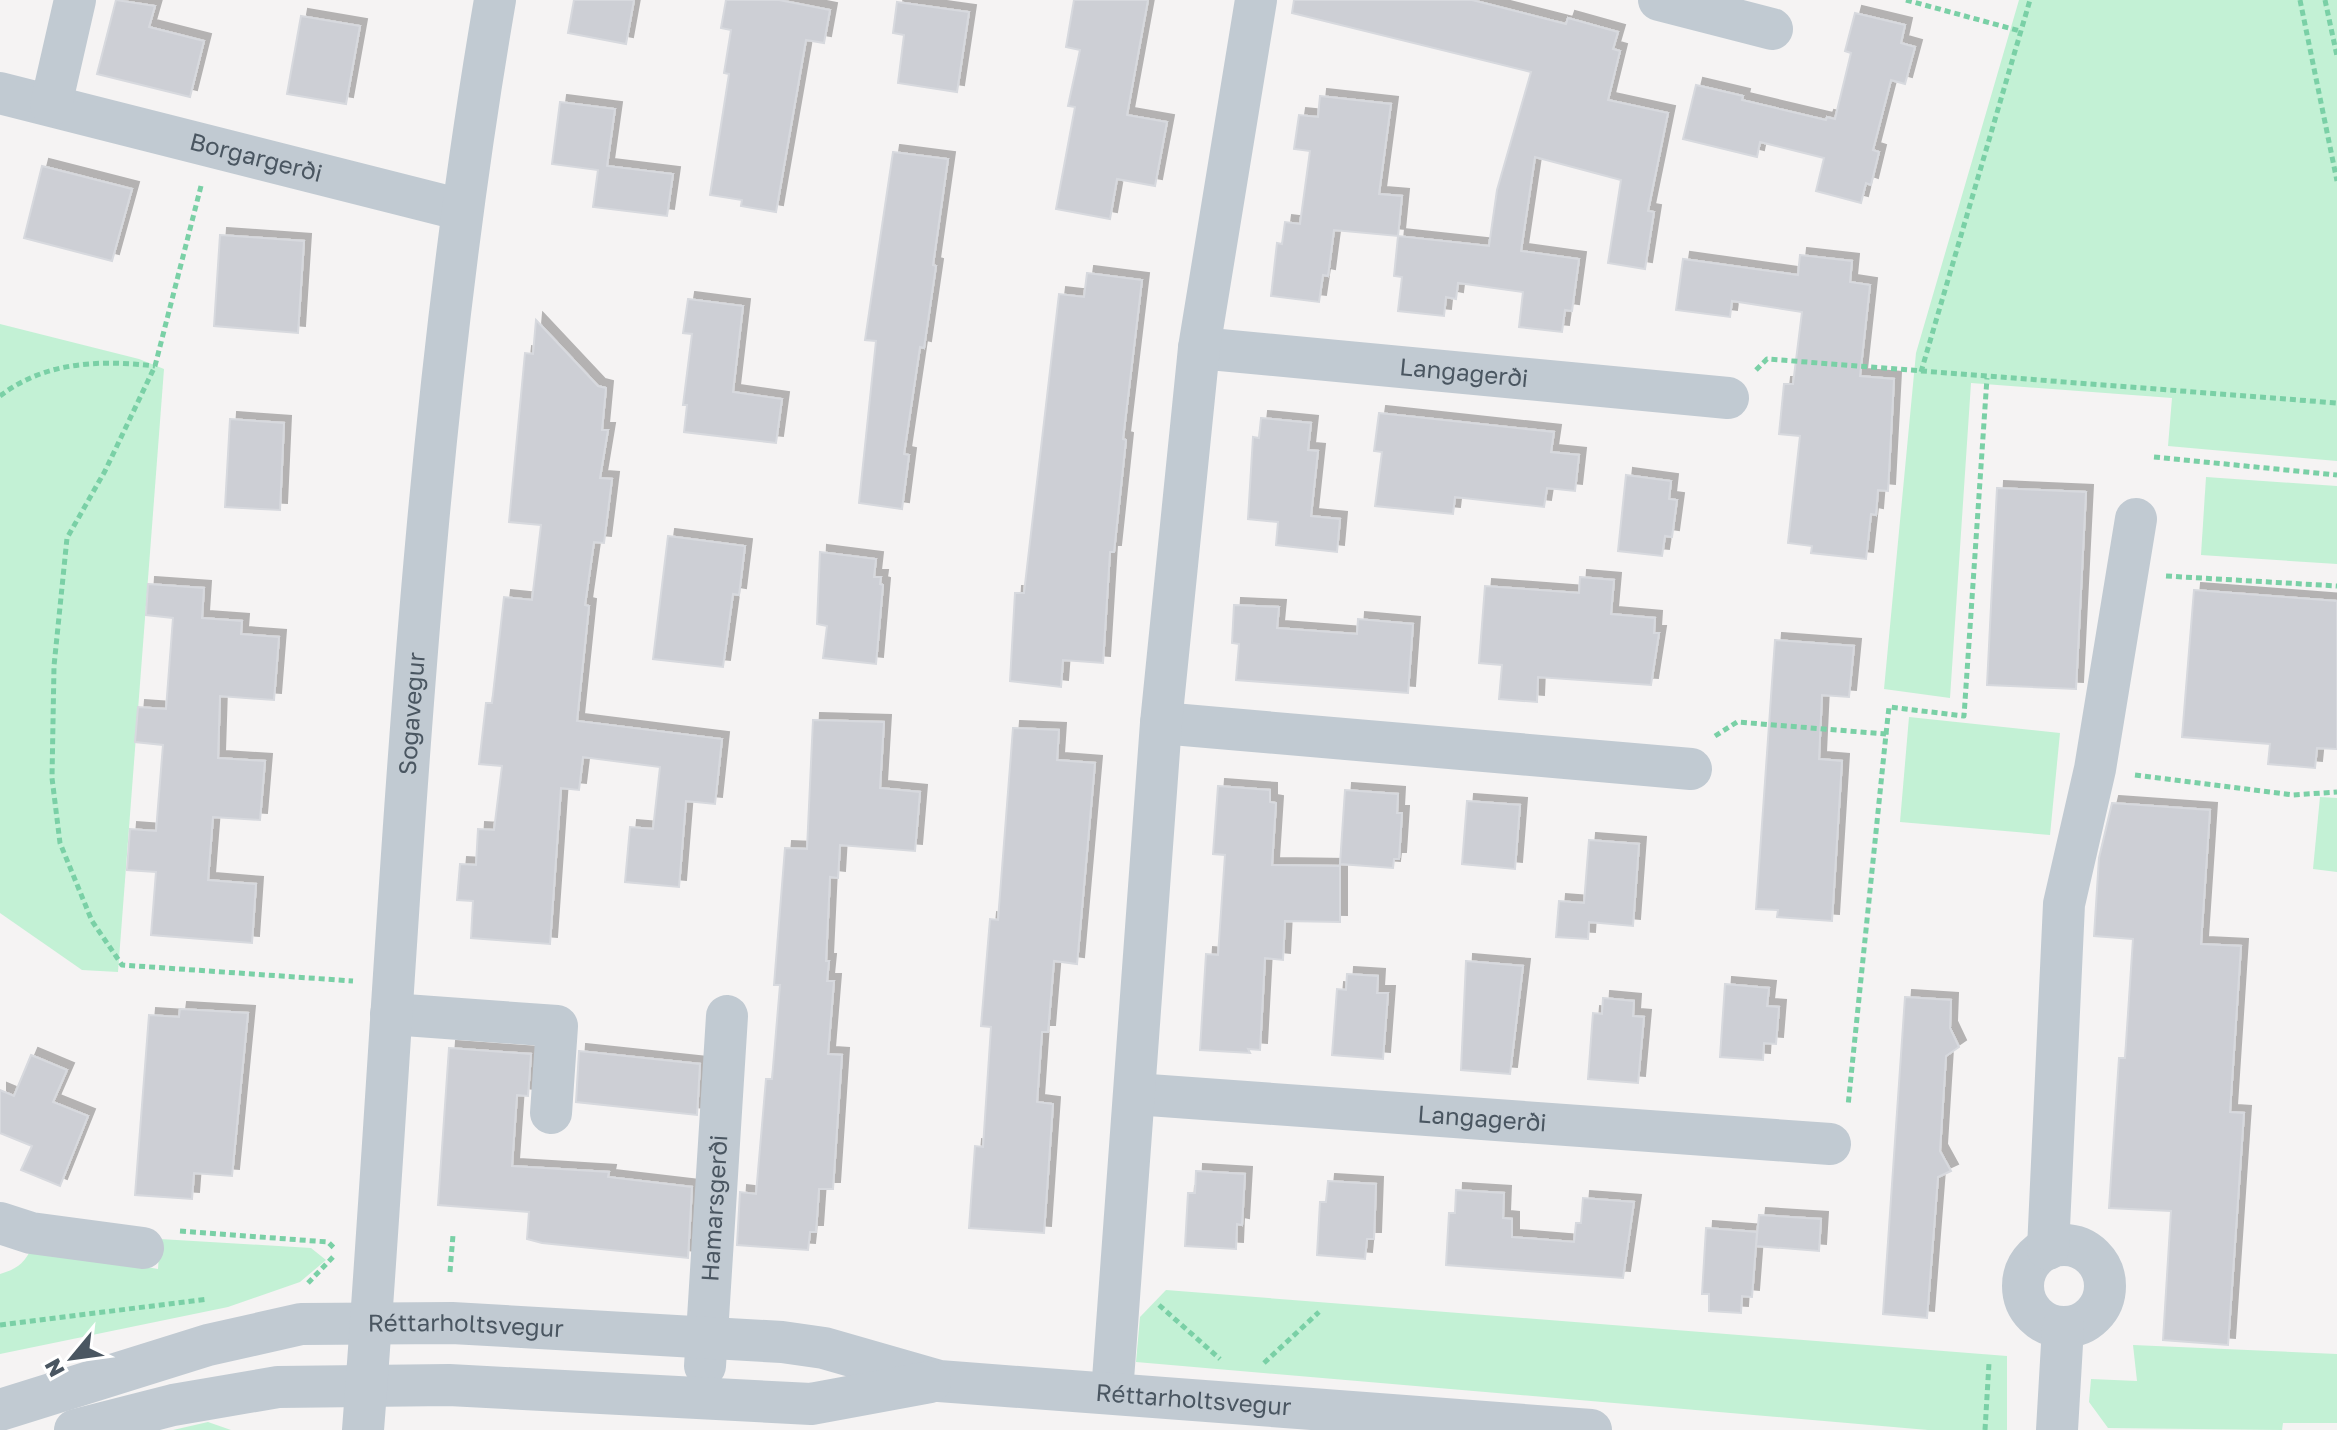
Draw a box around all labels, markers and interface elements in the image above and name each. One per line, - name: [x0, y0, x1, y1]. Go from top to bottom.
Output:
- street label: Borgargerði: [187, 126, 326, 187]
- street label: Langagerði: [1398, 351, 1530, 392]
- street label: Sogavegur: [392, 651, 430, 776]
- street label: Langagerði: [1417, 1098, 1548, 1137]
- street label: Hamarsgerði: [694, 1134, 733, 1283]
- street label: Réttarholtsvegur: [368, 1307, 565, 1342]
- north arrow: [32, 1318, 112, 1398]
- text: N: [38, 1354, 70, 1382]
- street label: Réttarholtsvegur: [1095, 1377, 1292, 1420]

